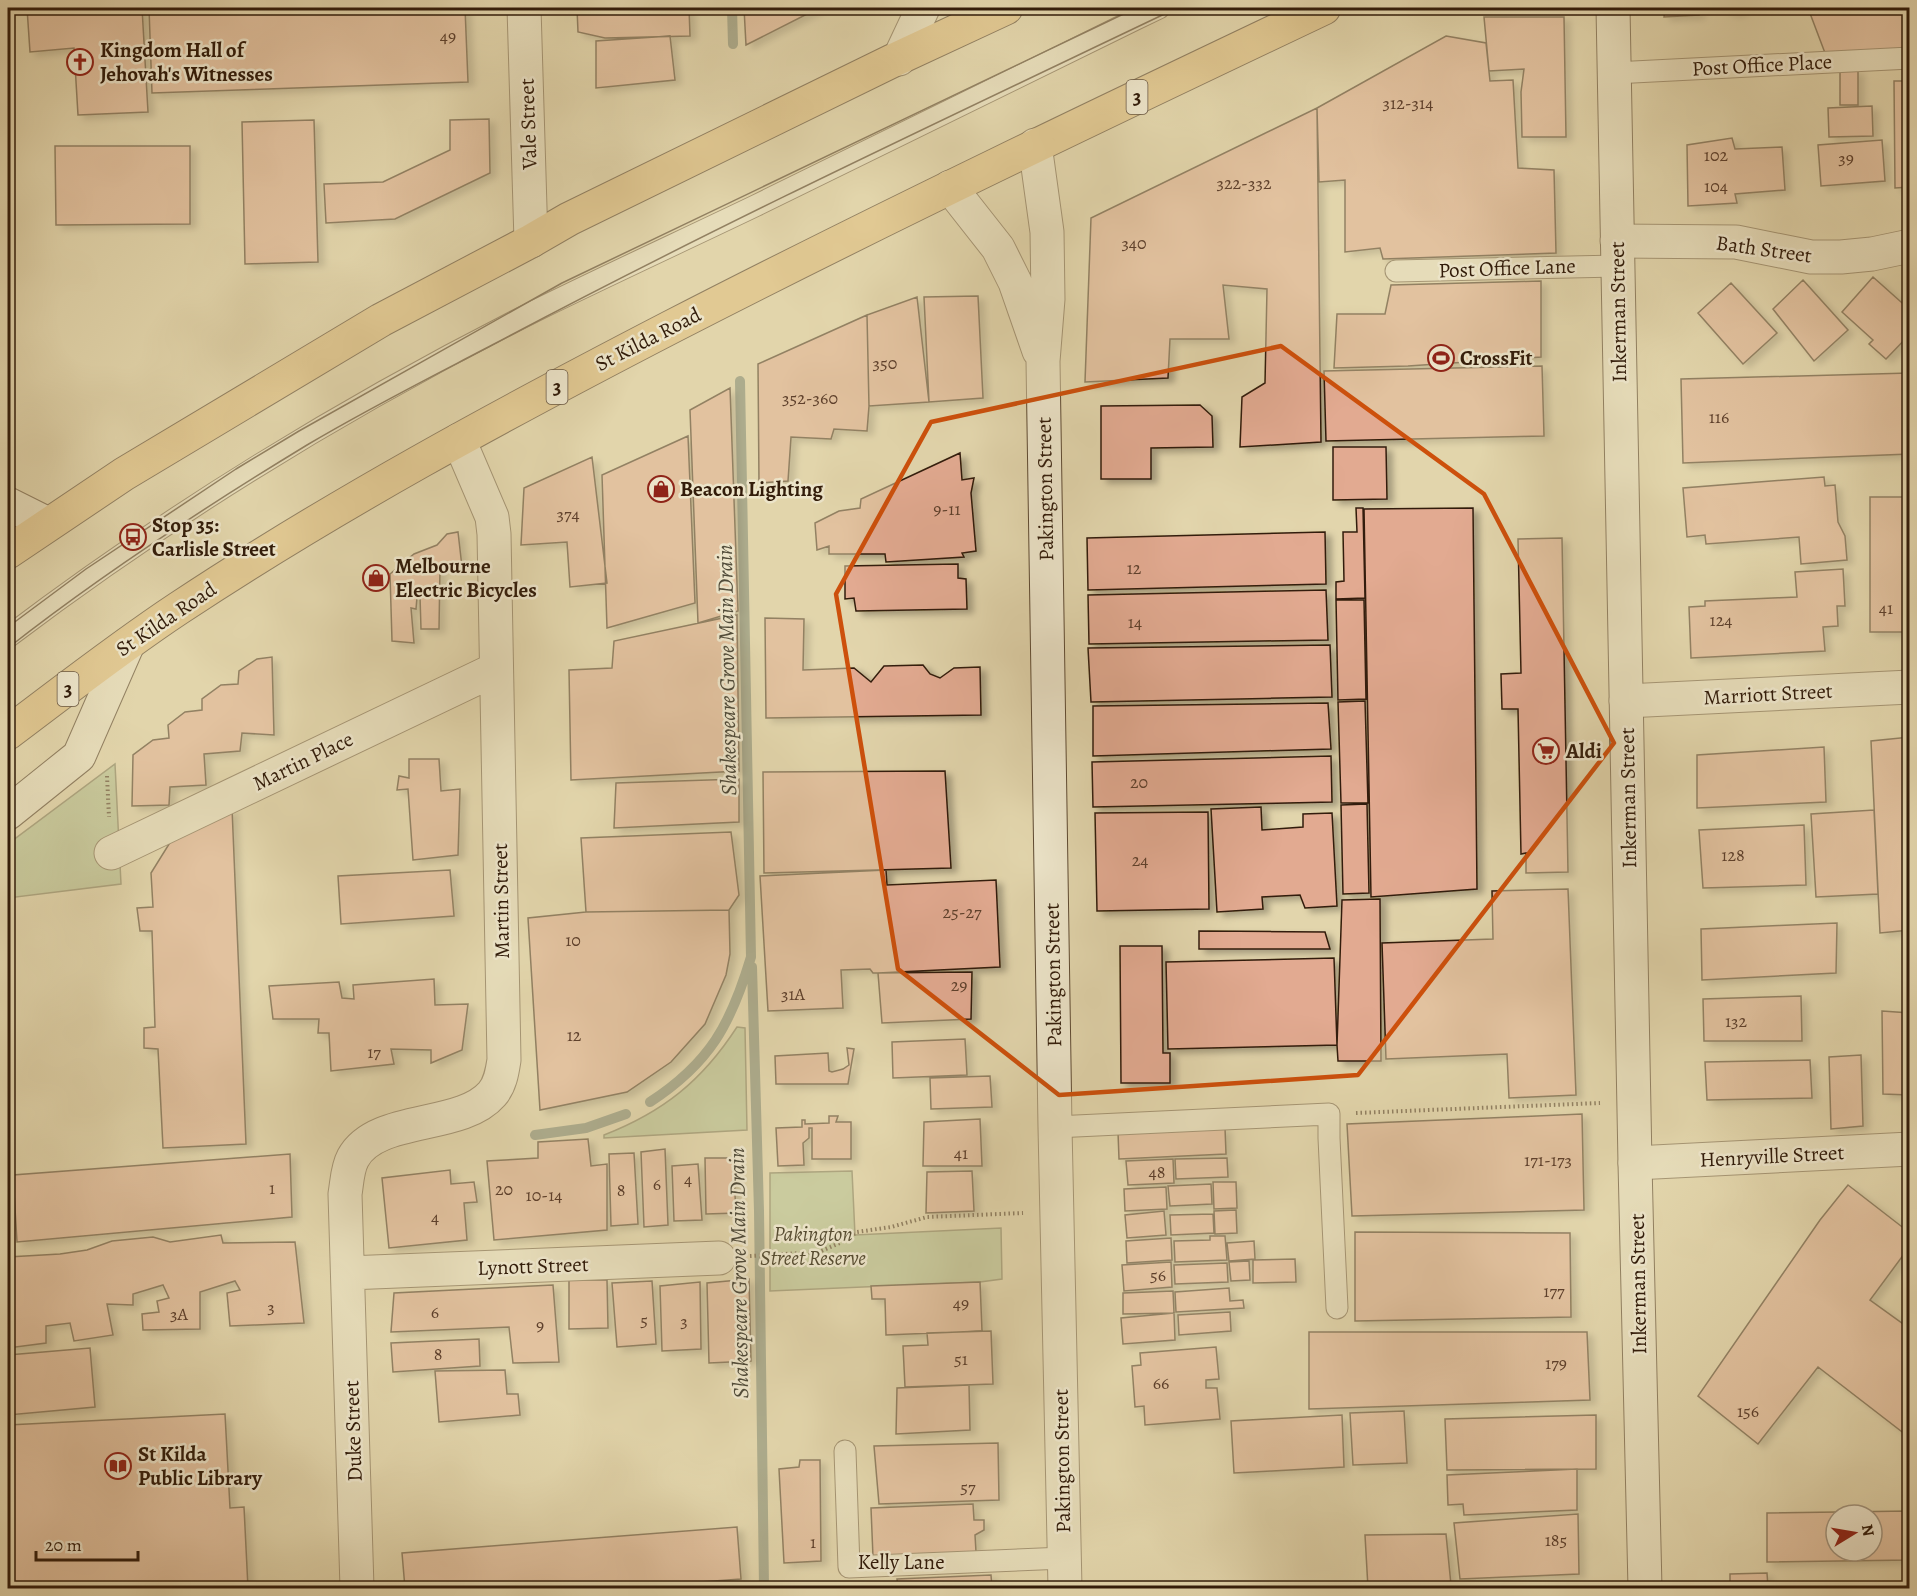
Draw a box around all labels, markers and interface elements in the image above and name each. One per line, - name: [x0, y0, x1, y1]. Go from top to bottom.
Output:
- house number: 49: [440, 24, 456, 48]
- place label: Kingdom Hall of Jehovah's Witnesses: [100, 36, 273, 88]
- church icon: Kingdom Hall of Jehovah's Witnesses: [65, 47, 95, 77]
- street label: Post Office Place: [1691, 47, 1833, 83]
- street label: Vale Street: [512, 78, 544, 171]
- road number: 3: [1126, 80, 1148, 114]
- house number: 312-314: [1383, 91, 1433, 115]
- house number: 102: [1704, 143, 1729, 167]
- house number: 39: [1838, 146, 1854, 170]
- house number: 322-332: [1217, 171, 1272, 195]
- house number: 104: [1704, 174, 1728, 198]
- street label: Bath Street: [1714, 228, 1814, 270]
- house number: 340: [1121, 231, 1147, 255]
- street label: Inkerman Street: [1603, 241, 1633, 383]
- street label: Post Office Lane: [1438, 252, 1576, 284]
- street label: St Kilda Road: [590, 300, 706, 378]
- sports icon: CrossFit: [1426, 343, 1456, 373]
- place label: CrossFit: [1460, 344, 1533, 372]
- house number: 350: [873, 351, 897, 375]
- road number: 3: [546, 370, 568, 404]
- house number: 352-360: [782, 386, 838, 410]
- house number: 116: [1709, 405, 1729, 429]
- street label: Pakington Street: [1030, 417, 1060, 561]
- shop icon: Beacon Lighting: [646, 474, 676, 504]
- place label: Beacon Lighting: [680, 475, 823, 503]
- house number: 9-11: [933, 497, 961, 521]
- house number: 374: [556, 502, 580, 526]
- place label: Stop 35: Carlisle Street: [152, 511, 276, 563]
- bus stop icon: Stop 35: Carlisle Street: [118, 522, 148, 552]
- water label: Shakespeare Grove Main Drain: [710, 544, 744, 796]
- place label: Melbourne Electric Bicycles: [395, 552, 537, 604]
- house number: 12: [1127, 556, 1142, 580]
- shop icon: Melbourne Electric Bicycles: [361, 563, 391, 593]
- street label: St Kilda Road: [110, 575, 222, 663]
- house number: 41: [1879, 596, 1893, 620]
- house number: 124: [1710, 608, 1732, 632]
- house number: 14: [1128, 610, 1142, 634]
- road number: 3: [58, 672, 78, 706]
- street label: Marriott Street: [1703, 677, 1833, 711]
- street label: Martin Place: [248, 725, 358, 797]
- street label: Inkerman Street: [1613, 727, 1643, 869]
- supermarket icon: Aldi: [1531, 736, 1561, 766]
- place label: Aldi: [1565, 737, 1602, 765]
- house number: 20: [1130, 770, 1148, 794]
- street label: Martin Street: [486, 843, 516, 959]
- house number: 128: [1721, 843, 1745, 867]
- house number: 24: [1132, 848, 1148, 872]
- house number: 25-27: [942, 900, 982, 924]
- street label: Pakington Street: [1038, 903, 1068, 1047]
- house number: 10: [565, 928, 581, 952]
- house number: 29: [951, 973, 967, 997]
- house number: 31A: [781, 982, 806, 1006]
- house number: 132: [1725, 1009, 1748, 1033]
- house number: 12: [567, 1023, 582, 1047]
- house number: 17: [367, 1040, 381, 1064]
- street label: Henryville Street: [1699, 1138, 1845, 1174]
- house number: 41: [954, 1141, 968, 1165]
- water label: Shakespeare Grove Main Drain: [722, 1147, 756, 1399]
- house number: 171-173: [1524, 1148, 1572, 1172]
- house number: 48: [1149, 1160, 1165, 1184]
- house number: 4: [684, 1167, 692, 1191]
- house number: 6: [653, 1172, 661, 1196]
- house number: 1: [269, 1176, 275, 1200]
- house number: 20: [495, 1177, 513, 1201]
- house number: 8: [617, 1178, 625, 1202]
- house number: 10-14: [526, 1183, 562, 1207]
- house number: 4: [431, 1205, 439, 1229]
- street label: Inkerman Street: [1623, 1213, 1653, 1355]
- park label: Pakington Street Reserve: [760, 1220, 866, 1272]
- street label: Lynott Street: [477, 1250, 589, 1282]
- house number: 56: [1150, 1263, 1166, 1287]
- house number: 177: [1543, 1279, 1565, 1303]
- house number: 49: [953, 1291, 969, 1315]
- house number: 3: [267, 1295, 275, 1319]
- house number: 6: [431, 1300, 439, 1324]
- house number: 3A: [170, 1302, 188, 1326]
- house number: 5: [640, 1308, 648, 1332]
- house number: 3: [680, 1309, 688, 1333]
- house number: 9: [536, 1313, 544, 1337]
- house number: 8: [434, 1342, 442, 1366]
- house number: 51: [954, 1347, 968, 1371]
- house number: 179: [1545, 1351, 1567, 1375]
- house number: 66: [1153, 1371, 1169, 1395]
- street label: Duke Street: [337, 1380, 369, 1482]
- street label: Pakington Street: [1047, 1389, 1077, 1533]
- house number: 156: [1737, 1399, 1759, 1423]
- place label: St Kilda Public Library: [138, 1440, 263, 1492]
- library icon: St Kilda Public Library: [103, 1451, 133, 1481]
- house number: 57: [960, 1475, 976, 1499]
- north arrow: [1824, 1503, 1884, 1563]
- text: N: [1856, 1523, 1880, 1538]
- scale bar: [36, 1524, 138, 1562]
- house number: 185: [1545, 1528, 1567, 1552]
- house number: 1: [810, 1530, 816, 1554]
- text: 20 m: [45, 1533, 82, 1557]
- street label: Kelly Lane: [857, 1548, 945, 1576]

